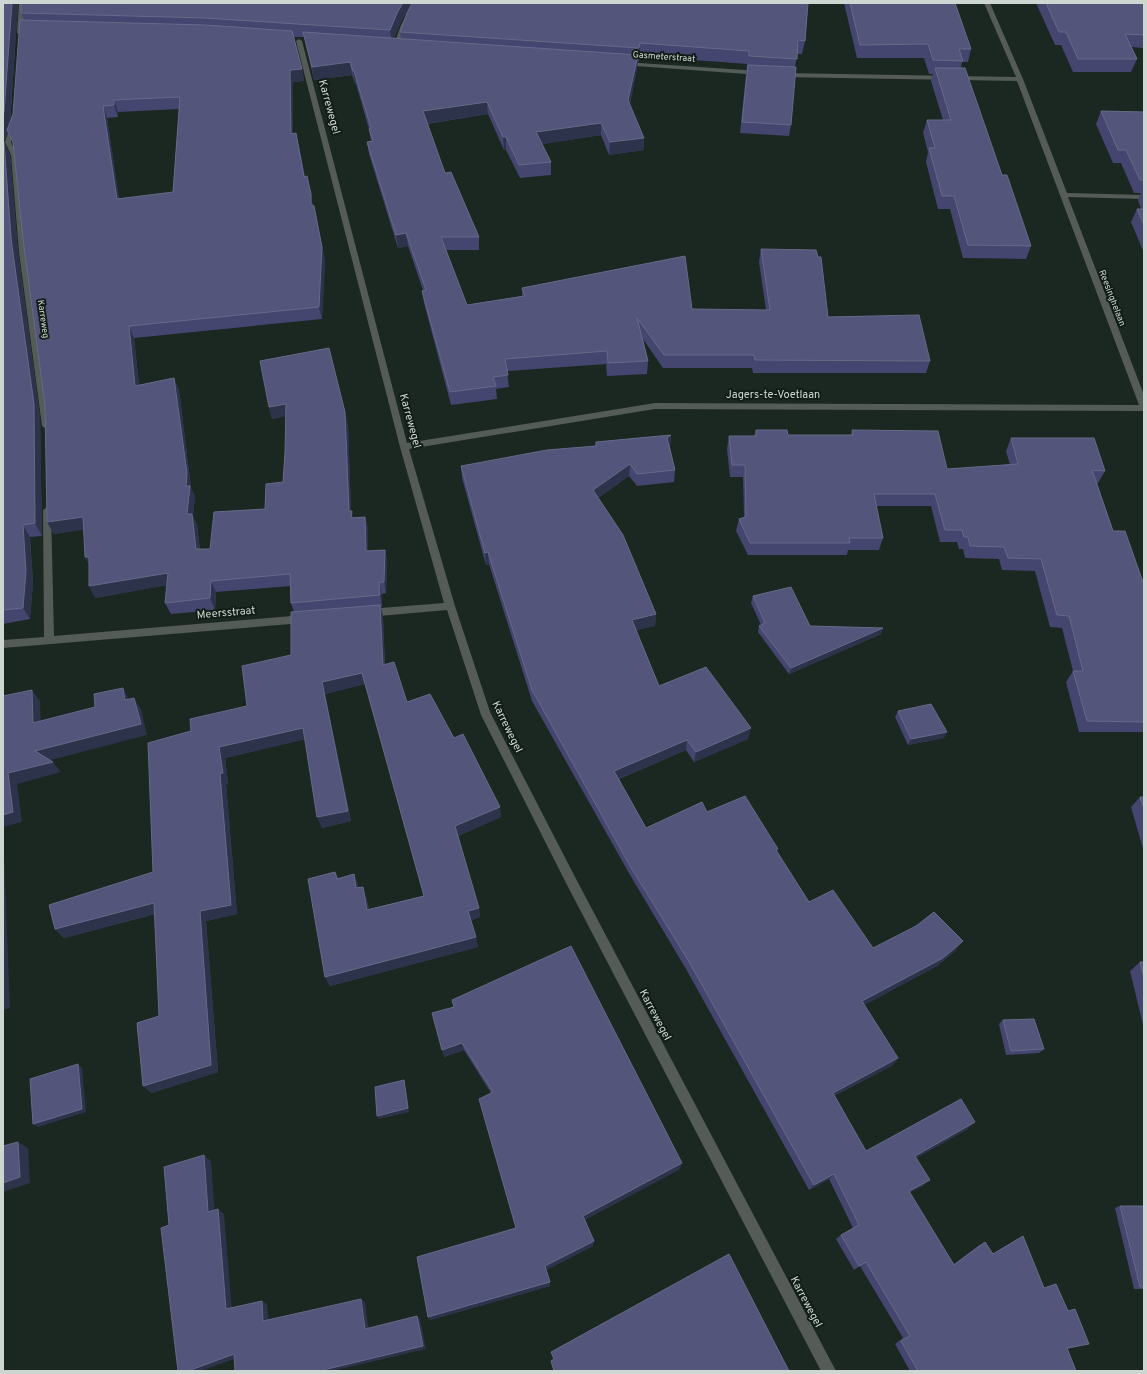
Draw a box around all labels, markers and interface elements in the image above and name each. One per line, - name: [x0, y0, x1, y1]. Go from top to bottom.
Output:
- street label: Gasmeterstraat: [632, 49, 696, 65]
- street label: Karrewegel: [315, 78, 343, 136]
- street label: Reesinghelaan: [1096, 268, 1128, 328]
- street label: Karreweg: [35, 299, 51, 339]
- street label: Jagers-te-Voetlaan: [726, 388, 820, 402]
- street label: Karrewegel: [396, 392, 424, 450]
- street label: Meersstraat: [196, 603, 256, 623]
- street label: Karrewegel: [488, 699, 526, 755]
- street label: Karrewegel: [636, 987, 674, 1043]
- street label: Karrewegel: [787, 1274, 825, 1330]

